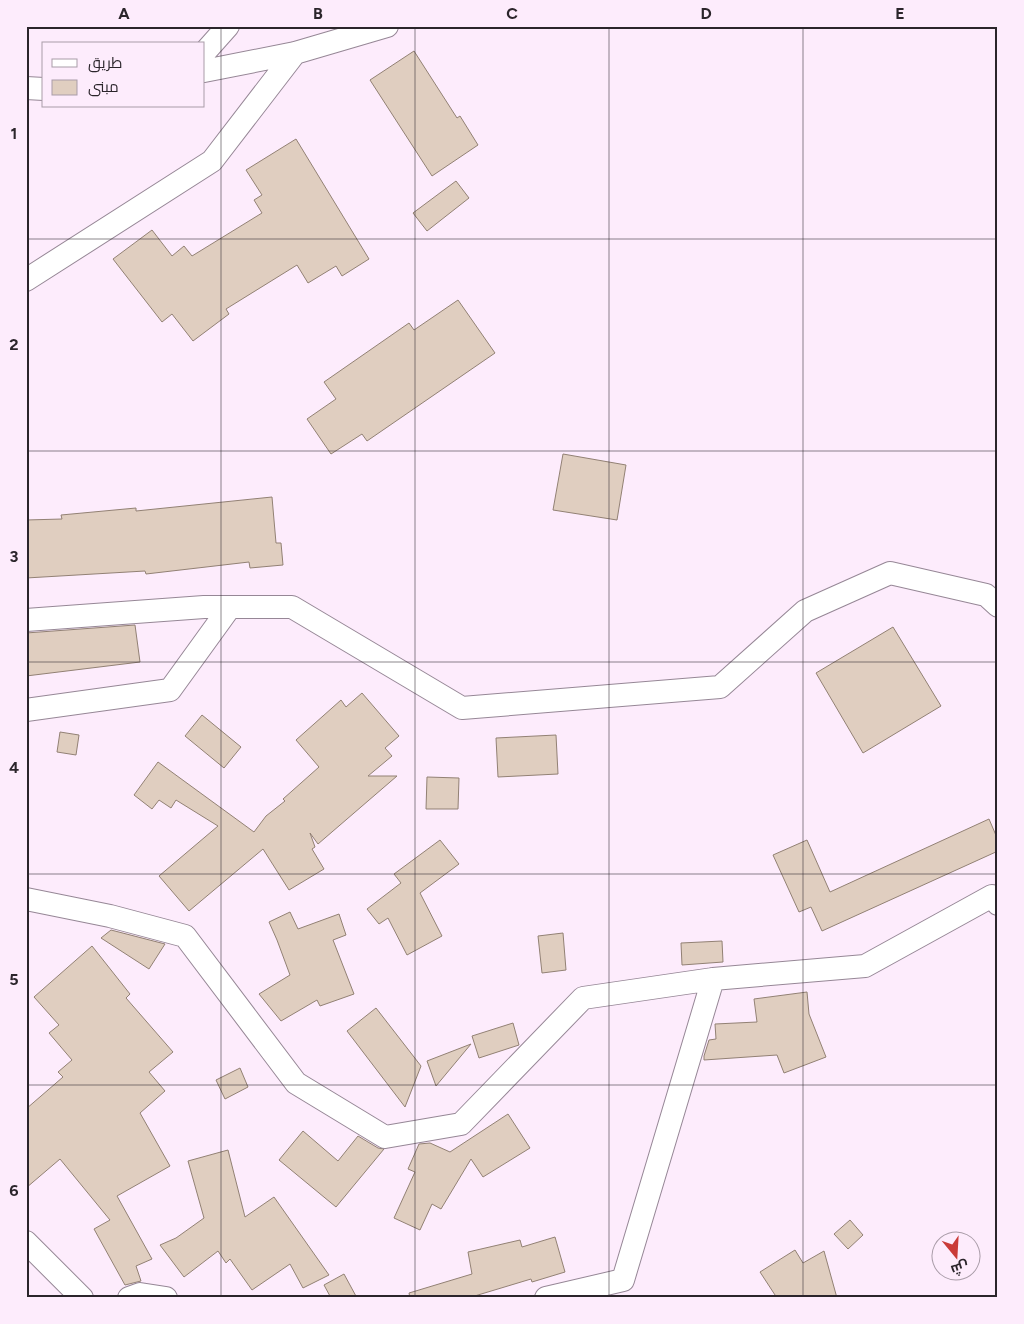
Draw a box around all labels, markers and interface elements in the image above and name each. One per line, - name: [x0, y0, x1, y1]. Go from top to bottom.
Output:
- text: A: [118, 4, 130, 23]
- text: B: [313, 4, 323, 23]
- text: C: [506, 4, 518, 23]
- text: D: [700, 4, 712, 23]
- text: E: [895, 4, 905, 23]
- legend: [42, 42, 205, 108]
- text: طريق: [88, 54, 122, 73]
- text: مبنى: [88, 78, 119, 97]
- text: 1: [11, 124, 17, 143]
- text: 2: [9, 335, 19, 354]
- text: 3: [10, 547, 19, 566]
- text: 4: [9, 758, 19, 777]
- text: 5: [9, 970, 19, 989]
- text: 6: [9, 1181, 19, 1200]
- north arrow: [932, 1232, 982, 1282]
- text: ش: [949, 1257, 971, 1279]

